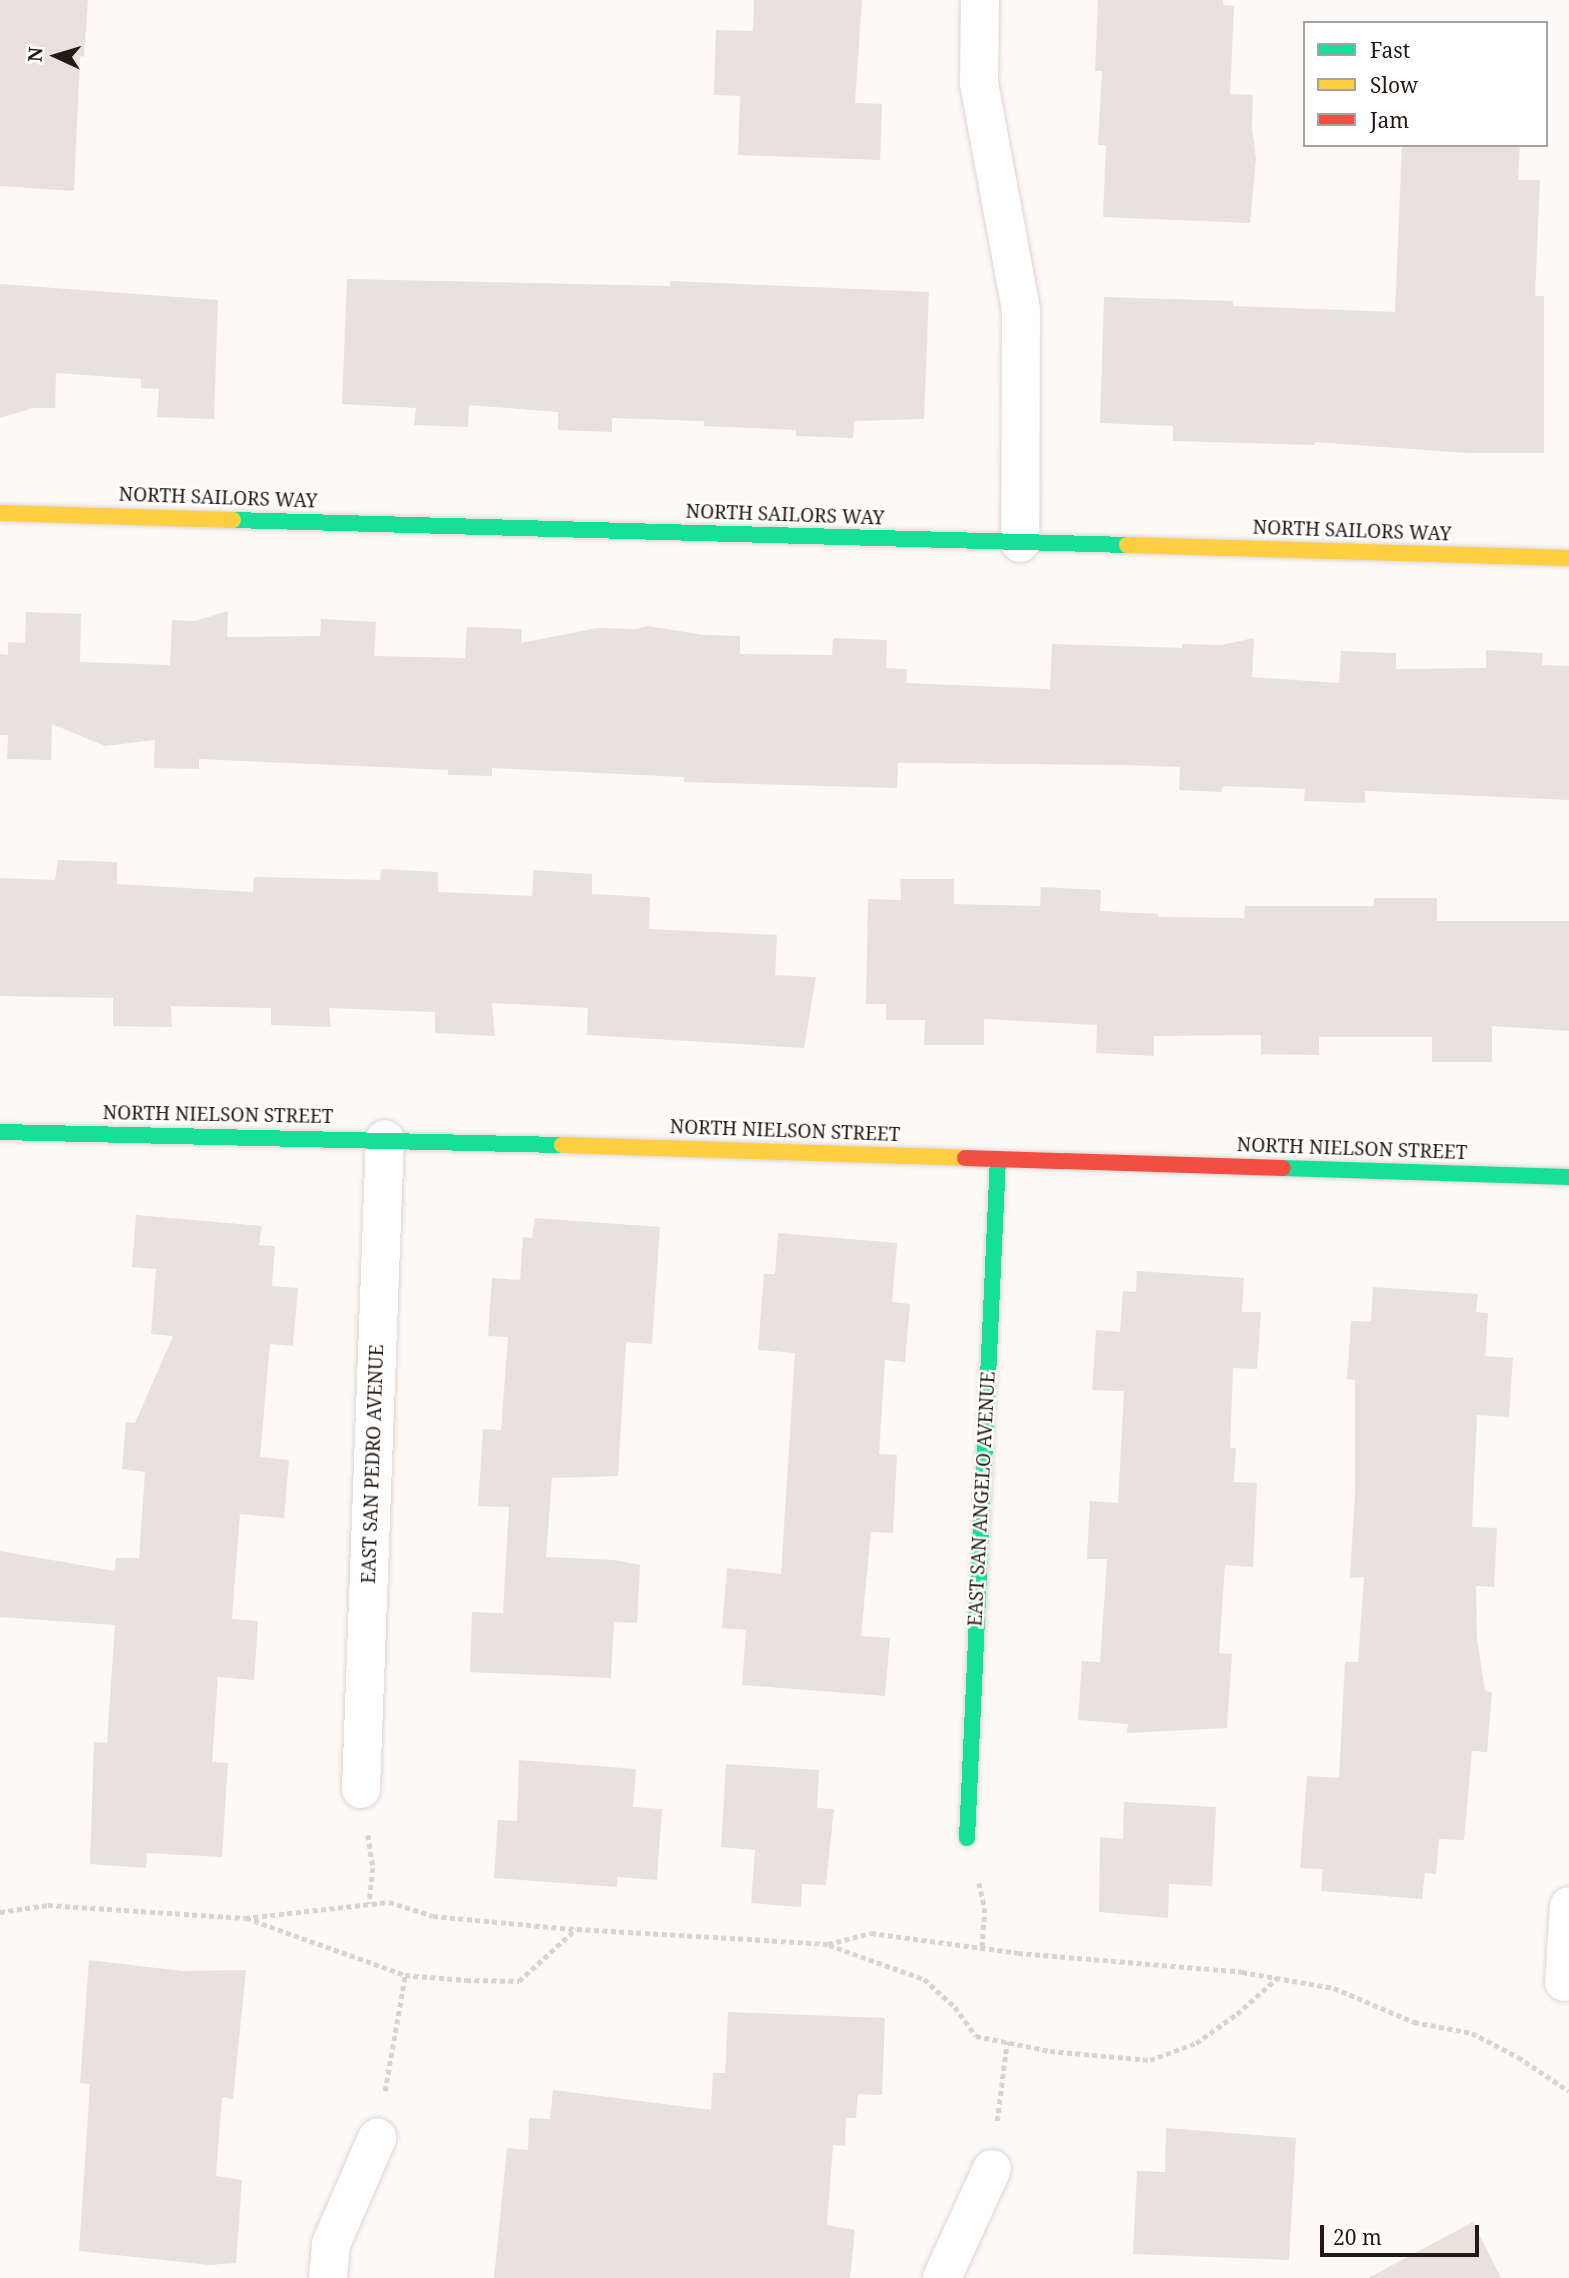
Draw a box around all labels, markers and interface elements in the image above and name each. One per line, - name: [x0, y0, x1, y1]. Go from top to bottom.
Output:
- north arrow: [21, 21, 91, 91]
- legend: [1303, 21, 1548, 147]
- text: Fast: [1370, 36, 1410, 64]
- text: N: [22, 46, 49, 63]
- text: Slow: [1370, 71, 1418, 99]
- text: Jam: [1370, 106, 1409, 134]
- street label: NORTH SAILORS WAY: [118, 483, 318, 513]
- street label: NORTH SAILORS WAY: [685, 500, 885, 530]
- street label: NORTH SAILORS WAY: [1252, 516, 1452, 546]
- street label: NORTH NIELSON STREET: [102, 1102, 334, 1128]
- street label: NORTH NIELSON STREET: [669, 1116, 901, 1146]
- street label: NORTH NIELSON STREET: [1236, 1134, 1468, 1164]
- street label: EAST SAN PEDRO AVENUE: [357, 1344, 389, 1584]
- street label: EAST SAN ANGELO AVENUE: [964, 1371, 1000, 1627]
- scale bar: [1324, 2212, 1483, 2256]
- text: 20 m: [1333, 2223, 1382, 2251]

